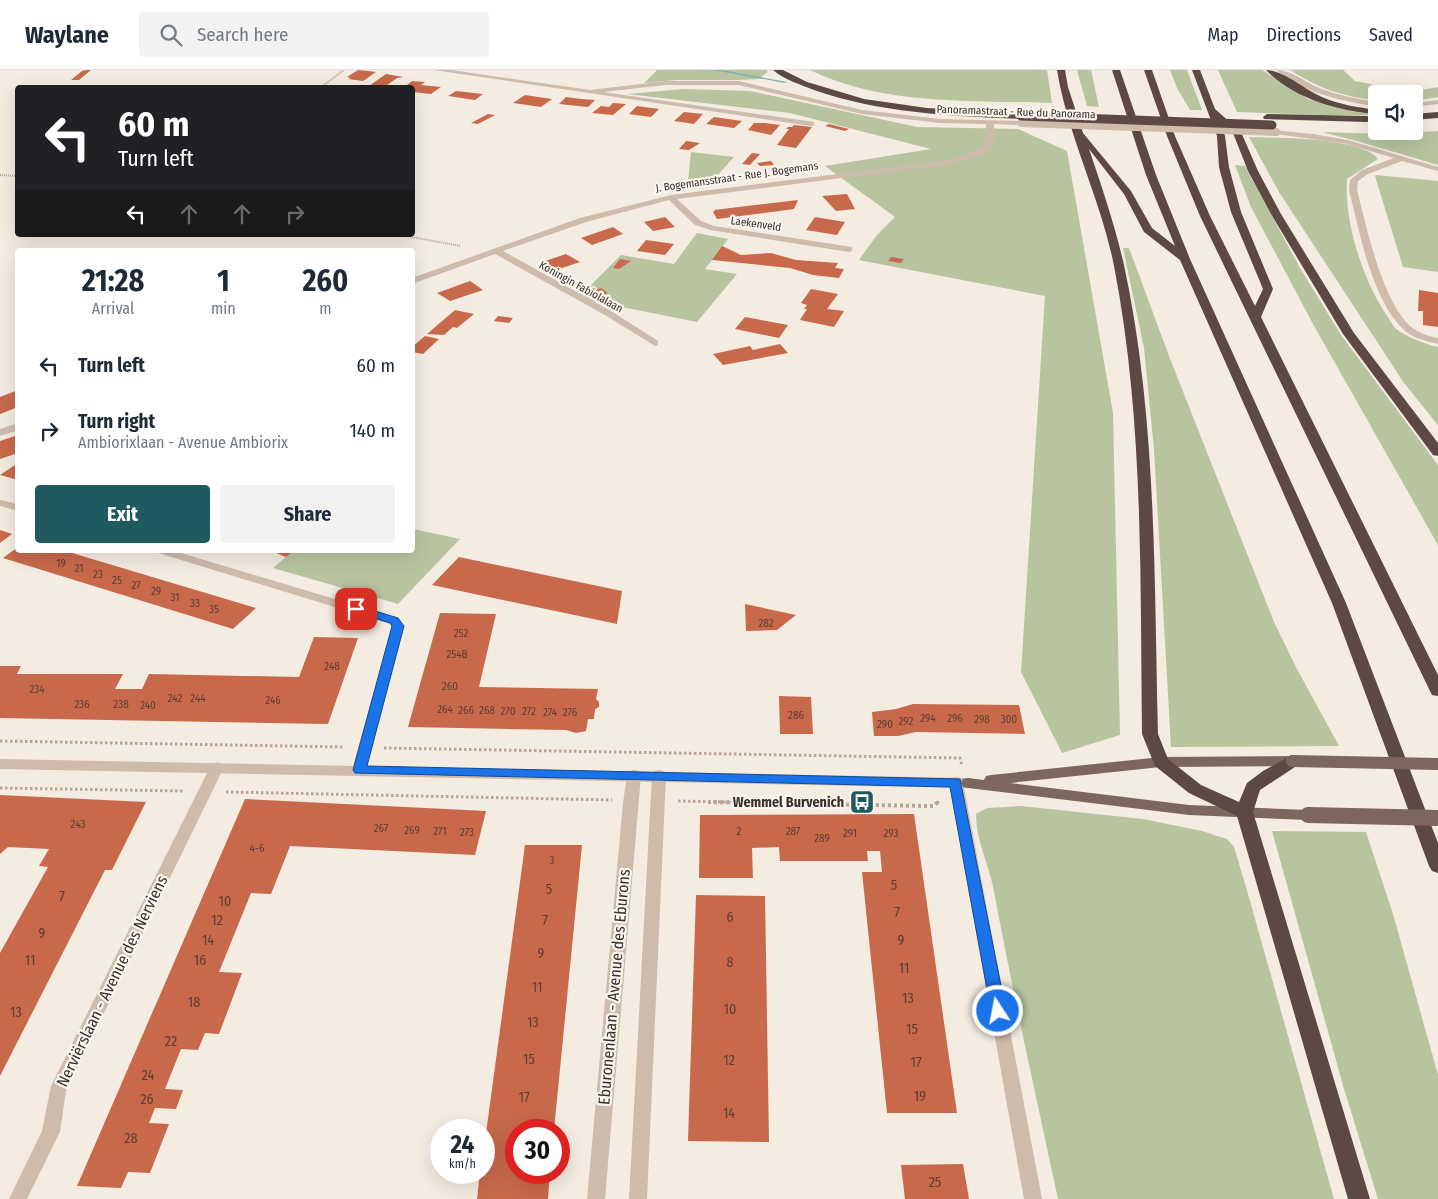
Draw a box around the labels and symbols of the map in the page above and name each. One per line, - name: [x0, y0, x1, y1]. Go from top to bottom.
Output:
- street label: Panoramastraat - Rue du Panorama: [936, 103, 1096, 121]
- street label: J. Bogemansstraat - Rue J. Bogemans: [655, 159, 819, 195]
- street label: Laekenveld: [730, 214, 782, 234]
- street label: Koningin Fabiolalaan: [537, 259, 625, 315]
- house number: 19: [56, 557, 66, 570]
- house number: 21: [75, 562, 83, 575]
- house number: 23: [93, 568, 103, 581]
- house number: 25: [112, 574, 122, 587]
- house number: 27: [131, 579, 141, 592]
- house number: 29: [151, 585, 161, 598]
- pin: [335, 588, 377, 630]
- house number: 31: [171, 591, 180, 604]
- house number: 33: [190, 597, 200, 610]
- house number: 35: [209, 603, 219, 616]
- house number: 282: [758, 617, 774, 630]
- house number: 252: [454, 627, 468, 640]
- house number: 254B: [446, 648, 468, 661]
- house number: 248: [324, 660, 340, 673]
- house number: 260: [442, 680, 458, 693]
- house number: 234: [29, 683, 45, 696]
- house number: 242: [168, 692, 182, 705]
- house number: 244: [190, 692, 206, 705]
- house number: 246: [265, 694, 281, 707]
- house number: 236: [74, 698, 90, 711]
- house number: 238: [113, 698, 129, 711]
- house number: 240: [140, 699, 156, 712]
- house number: 264: [437, 703, 453, 716]
- house number: 266: [458, 704, 474, 717]
- house number: 268: [479, 704, 495, 717]
- house number: 270: [501, 705, 516, 718]
- house number: 272: [522, 705, 536, 718]
- house number: 274: [543, 706, 558, 719]
- house number: 276: [563, 706, 578, 719]
- house number: 286: [788, 709, 804, 722]
- house number: 294: [920, 712, 936, 725]
- house number: 296: [947, 712, 963, 725]
- house number: 298: [974, 713, 990, 726]
- house number: 300: [1001, 713, 1017, 726]
- house number: 292: [899, 715, 914, 728]
- house number: 290: [877, 718, 893, 731]
- bus stop icon: Wemmel Burvenich: [849, 789, 875, 815]
- place label: Wemmel Burvenich: [733, 794, 844, 811]
- house number: 243: [71, 818, 85, 831]
- house number: 267: [374, 822, 389, 835]
- house number: 269: [404, 824, 420, 837]
- house number: 271: [433, 825, 447, 838]
- house number: 2: [737, 825, 742, 838]
- house number: 287: [786, 825, 801, 838]
- house number: 273: [460, 826, 474, 839]
- house number: 291: [843, 827, 857, 840]
- house number: 293: [884, 827, 898, 840]
- house number: 289: [814, 832, 830, 845]
- house number: 4-6: [250, 842, 265, 855]
- house number: 3: [550, 854, 555, 867]
- street label: Eburonenlaan - Avenue des Eburons: [594, 868, 634, 1106]
- street label: Nerviërslaan - Avenue des Nerviens: [53, 872, 172, 1090]
- house number: 5: [891, 877, 897, 894]
- house number: 5: [546, 881, 552, 898]
- house number: 7: [59, 888, 65, 905]
- house number: 10: [219, 893, 231, 910]
- house number: 7: [894, 904, 900, 921]
- house number: 6: [727, 909, 734, 926]
- house number: 12: [211, 912, 223, 929]
- house number: 7: [542, 912, 548, 929]
- house number: 9: [39, 925, 46, 942]
- house number: 14: [202, 932, 214, 949]
- house number: 9: [898, 932, 905, 949]
- house number: 9: [538, 945, 545, 962]
- house number: 11: [25, 952, 35, 969]
- house number: 16: [194, 952, 206, 969]
- house number: 8: [727, 954, 734, 971]
- house number: 11: [899, 960, 909, 977]
- house number: 11: [532, 979, 542, 996]
- position arrow: [971, 984, 1023, 1036]
- house number: 13: [902, 990, 914, 1007]
- house number: 18: [188, 994, 200, 1011]
- house number: 10: [724, 1001, 736, 1018]
- house number: 13: [10, 1004, 22, 1021]
- house number: 13: [527, 1014, 539, 1031]
- house number: 15: [906, 1021, 918, 1038]
- house number: 22: [165, 1033, 177, 1050]
- house number: 15: [523, 1051, 535, 1068]
- house number: 12: [723, 1052, 735, 1069]
- house number: 17: [910, 1054, 922, 1071]
- house number: 24: [142, 1067, 155, 1084]
- house number: 19: [914, 1088, 926, 1105]
- house number: 17: [518, 1089, 530, 1106]
- house number: 26: [140, 1091, 154, 1108]
- house number: 14: [723, 1105, 735, 1122]
- speed limit sign: 30: [505, 1119, 570, 1184]
- house number: 28: [124, 1130, 138, 1147]
- house number: 25: [929, 1174, 941, 1191]

